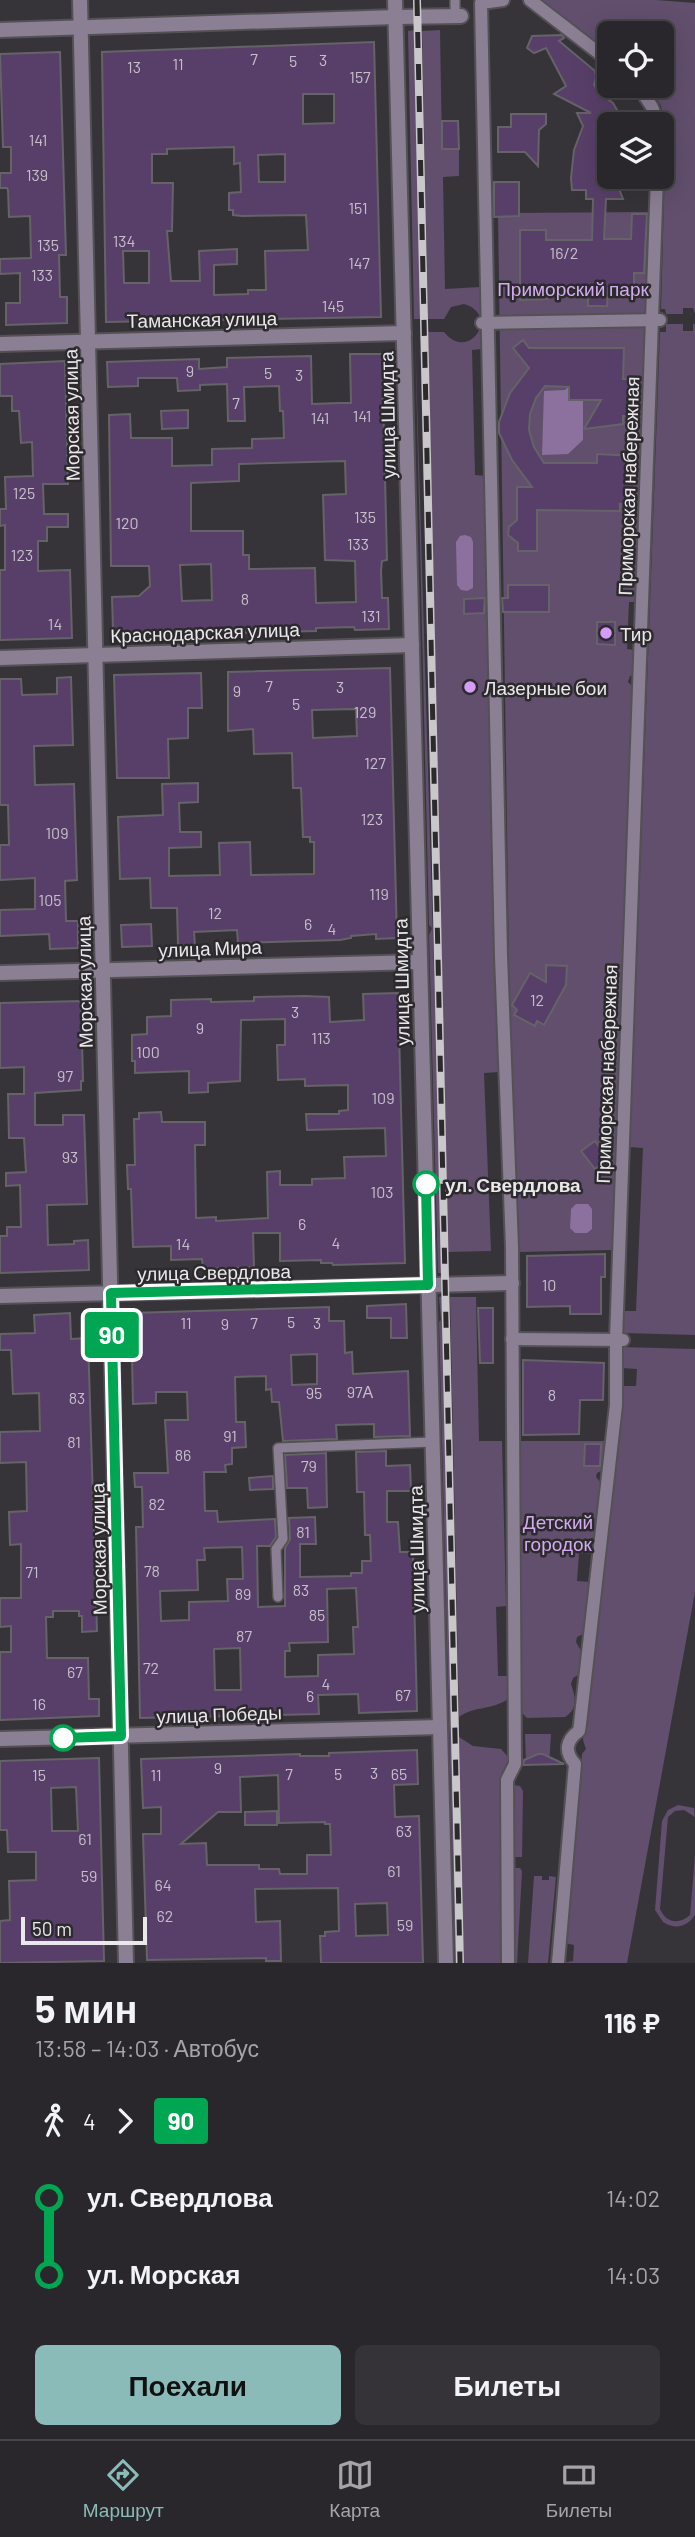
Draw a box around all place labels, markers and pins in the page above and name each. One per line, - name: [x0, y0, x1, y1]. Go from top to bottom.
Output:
- place label: Тир: [620, 622, 652, 645]
- marker: Тир: [598, 625, 614, 641]
- place label: Лазерные бои: [484, 676, 607, 699]
- marker: Лазерные бои: [462, 679, 478, 695]
- marker: ул. Свердлова: [413, 1171, 439, 1197]
- place label: ул. Свердлова: [445, 1173, 581, 1196]
- unlabelled marker: [50, 1725, 76, 1751]

